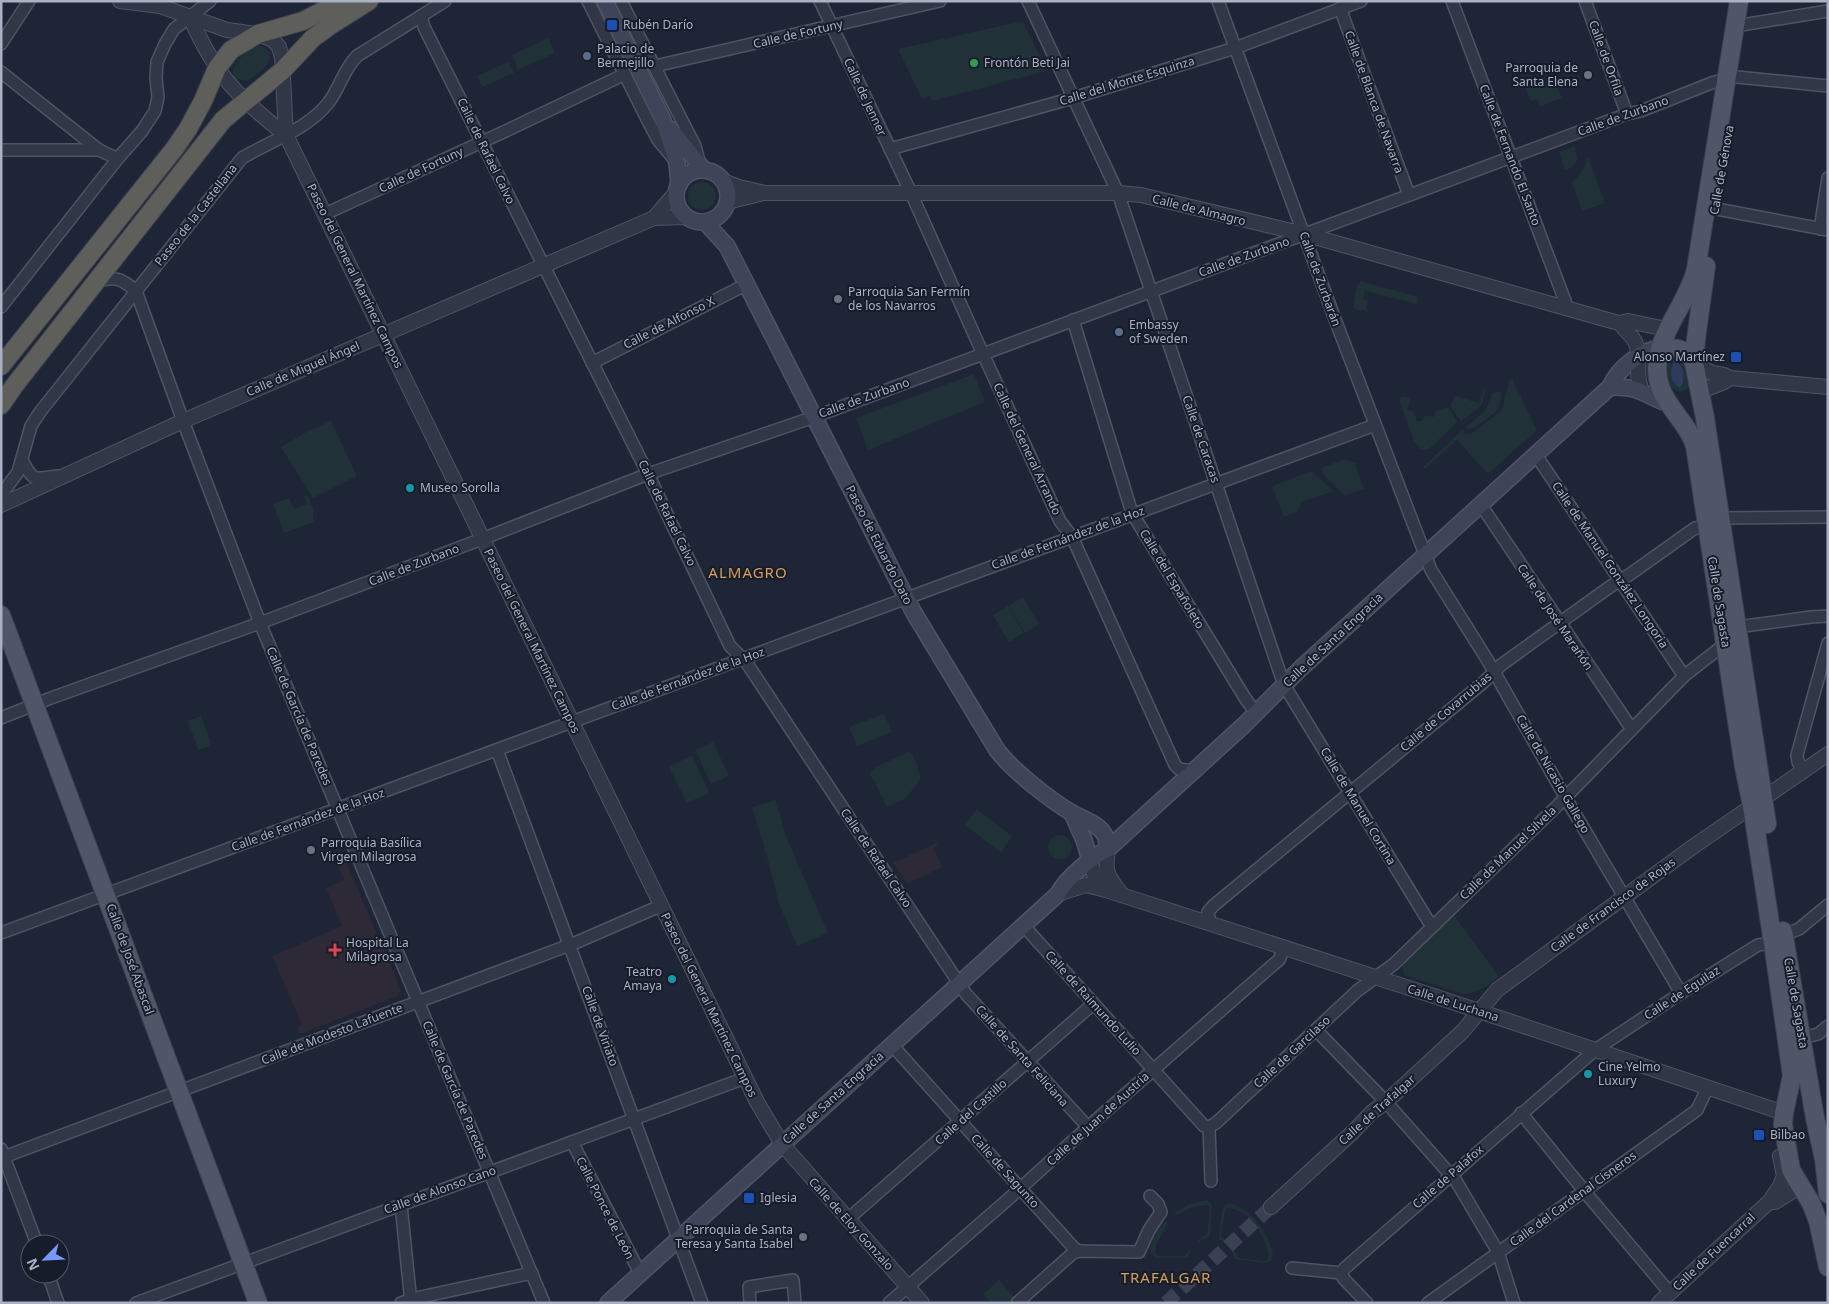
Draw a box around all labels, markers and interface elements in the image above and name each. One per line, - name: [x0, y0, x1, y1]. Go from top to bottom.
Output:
- street label: Calle de Fortuny: [751, 15, 845, 52]
- place label: Rubén Darío: [623, 16, 693, 33]
- marker: Rubén Darío: [605, 18, 619, 32]
- street label: Calle de Orfila: [1585, 18, 1628, 98]
- street label: Calle de Blanca de Navarra: [1341, 28, 1408, 176]
- place label: Palacio de Bermejillo: [597, 40, 654, 71]
- marker: Palacio de Bermejillo: [581, 50, 593, 62]
- street label: Calle del Monte Esquinza: [1057, 52, 1197, 109]
- place label: Frontón Beti Jai: [984, 54, 1070, 71]
- street label: Calle de Jenner: [840, 55, 891, 139]
- marker: Frontón Beti Jai: [968, 57, 980, 69]
- place label: Parroquia de Santa Elena: [1505, 59, 1578, 90]
- marker: Parroquia de Santa Elena: [1582, 69, 1594, 81]
- street label: Calle de Fernando El Santo: [1476, 82, 1545, 228]
- street label: Calle de Zurbano: [1575, 91, 1671, 140]
- street label: Calle de Rafael Calvo: [453, 95, 520, 207]
- street label: Calle de Génova: [1705, 124, 1738, 216]
- street label: Calle de Fortuny: [376, 142, 467, 197]
- street label: Paseo de la Castellana: [150, 160, 241, 269]
- street label: Paseo del General Martínez Campos: [303, 181, 408, 371]
- street label: Calle de Almagro: [1151, 190, 1248, 229]
- street label: Calle de Zurbarán: [1295, 229, 1346, 329]
- street label: Calle de Zurbano: [1196, 232, 1292, 281]
- place label: Parroquia San Fermín de los Navarros: [848, 283, 970, 314]
- street label: Calle de Alfonso X: [620, 292, 717, 353]
- marker: Parroquia San Fermín de los Navarros: [832, 293, 844, 305]
- place label: Embassy of Sweden: [1129, 316, 1188, 347]
- marker: Embassy of Sweden: [1113, 326, 1125, 338]
- street label: Calle de Miguel Ángel: [243, 337, 362, 400]
- place label: Alonso Martínez: [1634, 348, 1725, 365]
- marker: Alonso Martínez: [1729, 350, 1743, 364]
- street label: Calle de Zurbano: [816, 373, 912, 422]
- street label: Calle del General Arrando: [989, 380, 1066, 518]
- street label: Calle de Caracas: [1179, 393, 1225, 485]
- street label: Calle de Rafael Calvo: [634, 457, 701, 569]
- street label: Calle de Manuel González Longoria: [1548, 478, 1673, 651]
- place label: Museo Sorolla: [420, 479, 500, 496]
- marker: Museo Sorolla: [404, 482, 416, 494]
- street label: Paseo de Eduardo Dato: [842, 482, 917, 607]
- street label: Calle de Fernández de la Hoz: [989, 502, 1147, 573]
- street label: Calle del Españoleto: [1136, 526, 1209, 632]
- street label: Calle de Zurbano: [366, 539, 462, 590]
- street label: Paseo del General Martínez Campos: [480, 546, 585, 736]
- street label: Calle de Sagasta: [1704, 555, 1735, 649]
- street label: Calle de José Marañón: [1513, 560, 1597, 673]
- district label: ALMAGRO: [708, 562, 788, 582]
- street label: Calle de Santa Engracia: [1279, 589, 1386, 691]
- street label: Calle de Fernández de la Hoz: [609, 643, 767, 714]
- street label: Calle de García de Paredes: [262, 644, 337, 788]
- street label: Calle de Covarrubias: [1396, 668, 1496, 755]
- street label: Calle de Nicasio Gallego: [1512, 711, 1594, 836]
- street label: Calle de Manuel Cortina: [1317, 744, 1400, 868]
- street label: Calle de Fernández de la Hoz: [229, 784, 387, 855]
- street label: Calle de Manuel Silvela: [1456, 802, 1560, 903]
- street label: Calle de Rafael Calvo: [837, 805, 916, 911]
- place label: Parroquia Basílica Virgen Milagrosa: [321, 834, 422, 865]
- marker: Parroquia Basílica Virgen Milagrosa: [305, 844, 317, 856]
- street label: Calle de Francisco de Rojas: [1547, 853, 1679, 956]
- street label: Calle de José Abascal: [102, 901, 158, 1017]
- street label: Paseo del General Martínez Campos: [657, 910, 762, 1100]
- place label: Hospital La Milagrosa: [346, 934, 409, 965]
- marker: Hospital La Milagrosa: [328, 943, 342, 957]
- street label: Calle de Raimundo Lulio: [1042, 946, 1145, 1059]
- street label: Calle de Sagasta: [1780, 956, 1813, 1050]
- street label: Calle de Eguilaz: [1640, 961, 1723, 1024]
- place label: Teatro Amaya: [624, 963, 662, 994]
- marker: Teatro Amaya: [666, 973, 678, 985]
- street label: Calle de Luchana: [1405, 980, 1501, 1025]
- street label: Calle de Viriato: [578, 983, 623, 1068]
- street label: Calle de Modesto Lafuente: [259, 999, 405, 1068]
- street label: Calle de Santa Feliciana: [972, 1001, 1073, 1110]
- street label: Calle de Garcilaso: [1249, 1011, 1334, 1092]
- street label: Calle de García de Paredes: [418, 1018, 493, 1162]
- street label: Calle de Santa Engracia: [778, 1047, 887, 1148]
- place label: Cine Yelmo Luxury: [1598, 1058, 1661, 1089]
- street label: Calle de Juan de Austria: [1043, 1068, 1153, 1169]
- marker: Cine Yelmo Luxury: [1582, 1068, 1594, 1080]
- street label: Calle de Trafalgar: [1334, 1070, 1419, 1149]
- street label: Calle del Castillo: [931, 1075, 1010, 1149]
- place label: Bilbao: [1770, 1126, 1805, 1143]
- marker: Bilbao: [1752, 1128, 1766, 1142]
- street label: Calle de Sagunto: [967, 1130, 1043, 1212]
- street label: Calle de Palafox: [1409, 1141, 1487, 1212]
- street label: Calle del Cardenal Cisneros: [1506, 1147, 1640, 1250]
- street label: Calle Ponce de León: [572, 1154, 639, 1262]
- street label: Calle de Alonso Cano: [381, 1161, 498, 1218]
- street label: Calle de Eloy Gonzalo: [805, 1173, 898, 1274]
- place label: Iglesia: [760, 1189, 797, 1206]
- marker: Iglesia: [742, 1191, 756, 1205]
- street label: Calle de Fuencarral: [1669, 1209, 1759, 1295]
- place label: Parroquia de Santa Teresa y Santa Isabel: [675, 1221, 793, 1252]
- marker: Parroquia de Santa Teresa y Santa Isabel: [797, 1231, 809, 1243]
- north arrow: [20, 1234, 70, 1284]
- text: N: [22, 1255, 44, 1274]
- district label: TRAFALGAR: [1121, 1267, 1211, 1287]

